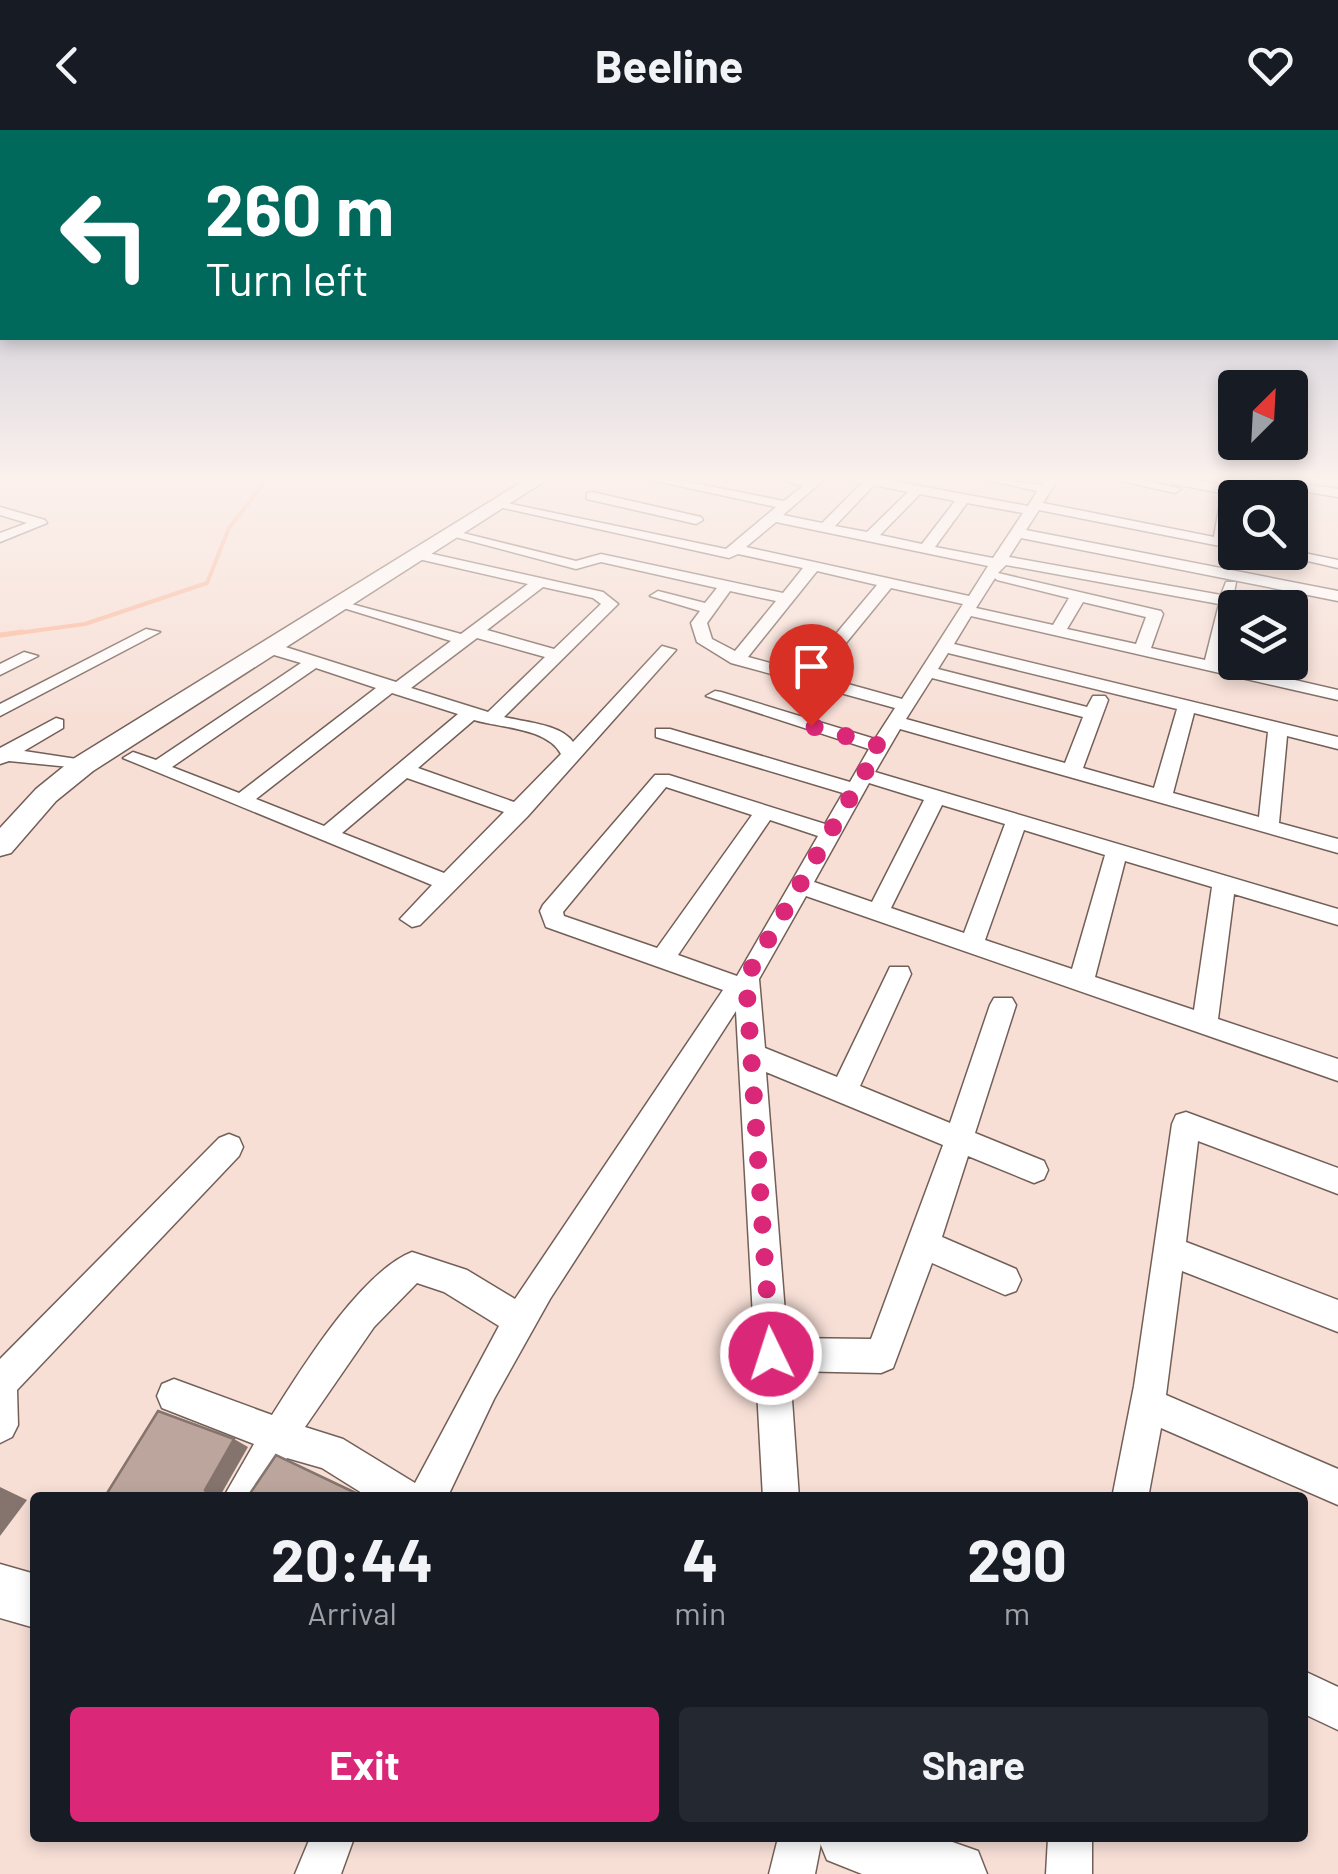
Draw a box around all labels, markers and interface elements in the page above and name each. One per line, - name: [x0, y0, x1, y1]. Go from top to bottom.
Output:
- icon: back: [40, 38, 95, 93]
- text: Beeline: [595, 38, 743, 92]
- icon: heart: [1243, 38, 1298, 93]
- text: 260 m: [205, 166, 394, 250]
- icon: left: [40, 170, 170, 300]
- text: Turn left: [205, 251, 369, 305]
- north arrow: [1218, 370, 1308, 460]
- map controls: [1218, 370, 1308, 680]
- button: search: [1218, 480, 1308, 570]
- button: layers: [1218, 590, 1308, 680]
- pin: [769, 624, 854, 727]
- icon: arrive: [784, 639, 839, 694]
- position arrow: [719, 1302, 823, 1406]
- text: 20:44: [271, 1522, 433, 1594]
- text: 4: [682, 1522, 718, 1594]
- text: 290: [967, 1522, 1067, 1594]
- text: Arrival: [307, 1593, 397, 1631]
- text: min: [674, 1593, 726, 1631]
- text: m: [1004, 1593, 1030, 1631]
- button: Exit: [70, 1707, 659, 1822]
- button: Share: [679, 1707, 1268, 1822]

